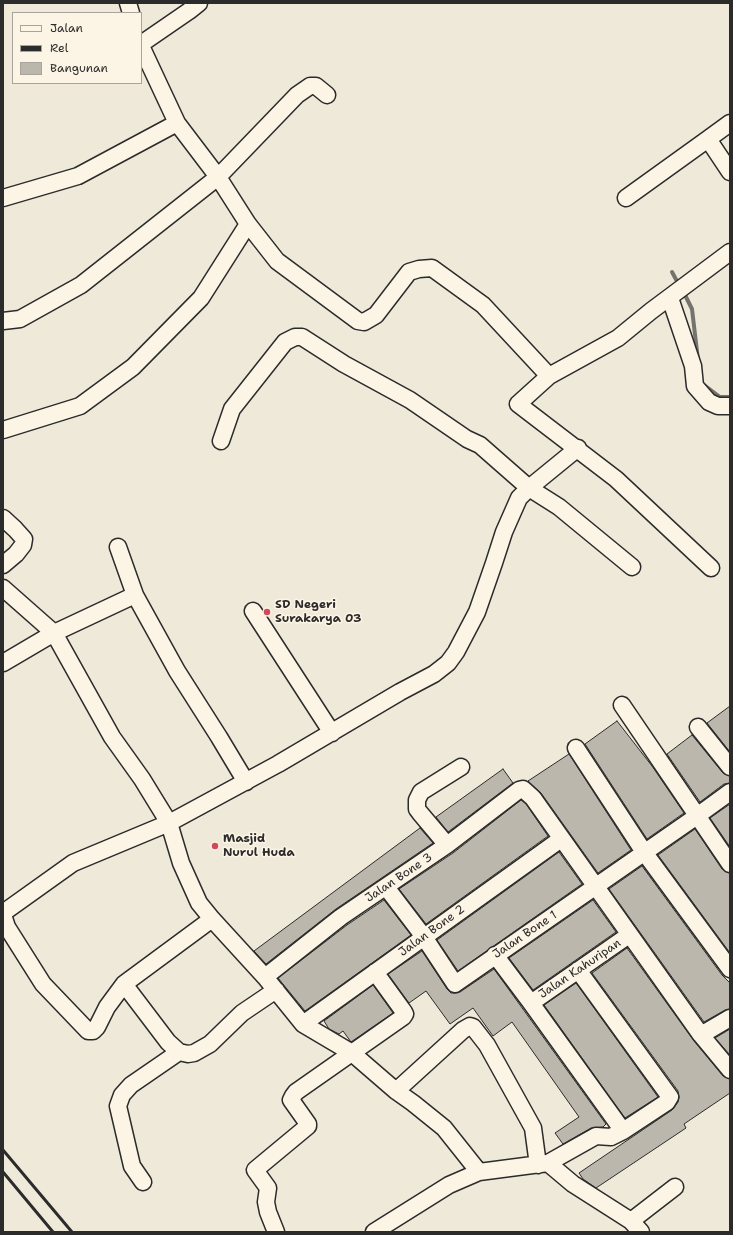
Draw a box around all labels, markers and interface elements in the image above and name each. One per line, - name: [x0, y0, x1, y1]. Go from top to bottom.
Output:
- legend: [12, 12, 142, 84]
- text: Jalan: [50, 20, 83, 36]
- text: Rel: [50, 40, 68, 56]
- text: Bangunan: [50, 60, 108, 76]
- place label: SD Negeri Surakarya 03: [275, 598, 361, 626]
- marker: SD Negeri Surakarya 03: [262, 607, 272, 617]
- place label: Masjid Nurul Huda: [223, 832, 295, 860]
- marker: Masjid Nurul Huda: [210, 841, 220, 851]
- street label: Jalan Bone 3: [363, 850, 435, 906]
- street label: Jalan Bone 2: [396, 902, 468, 960]
- street label: Jalan Bone 1: [490, 908, 560, 962]
- street label: Jalan Kahuripan: [536, 936, 624, 1002]

